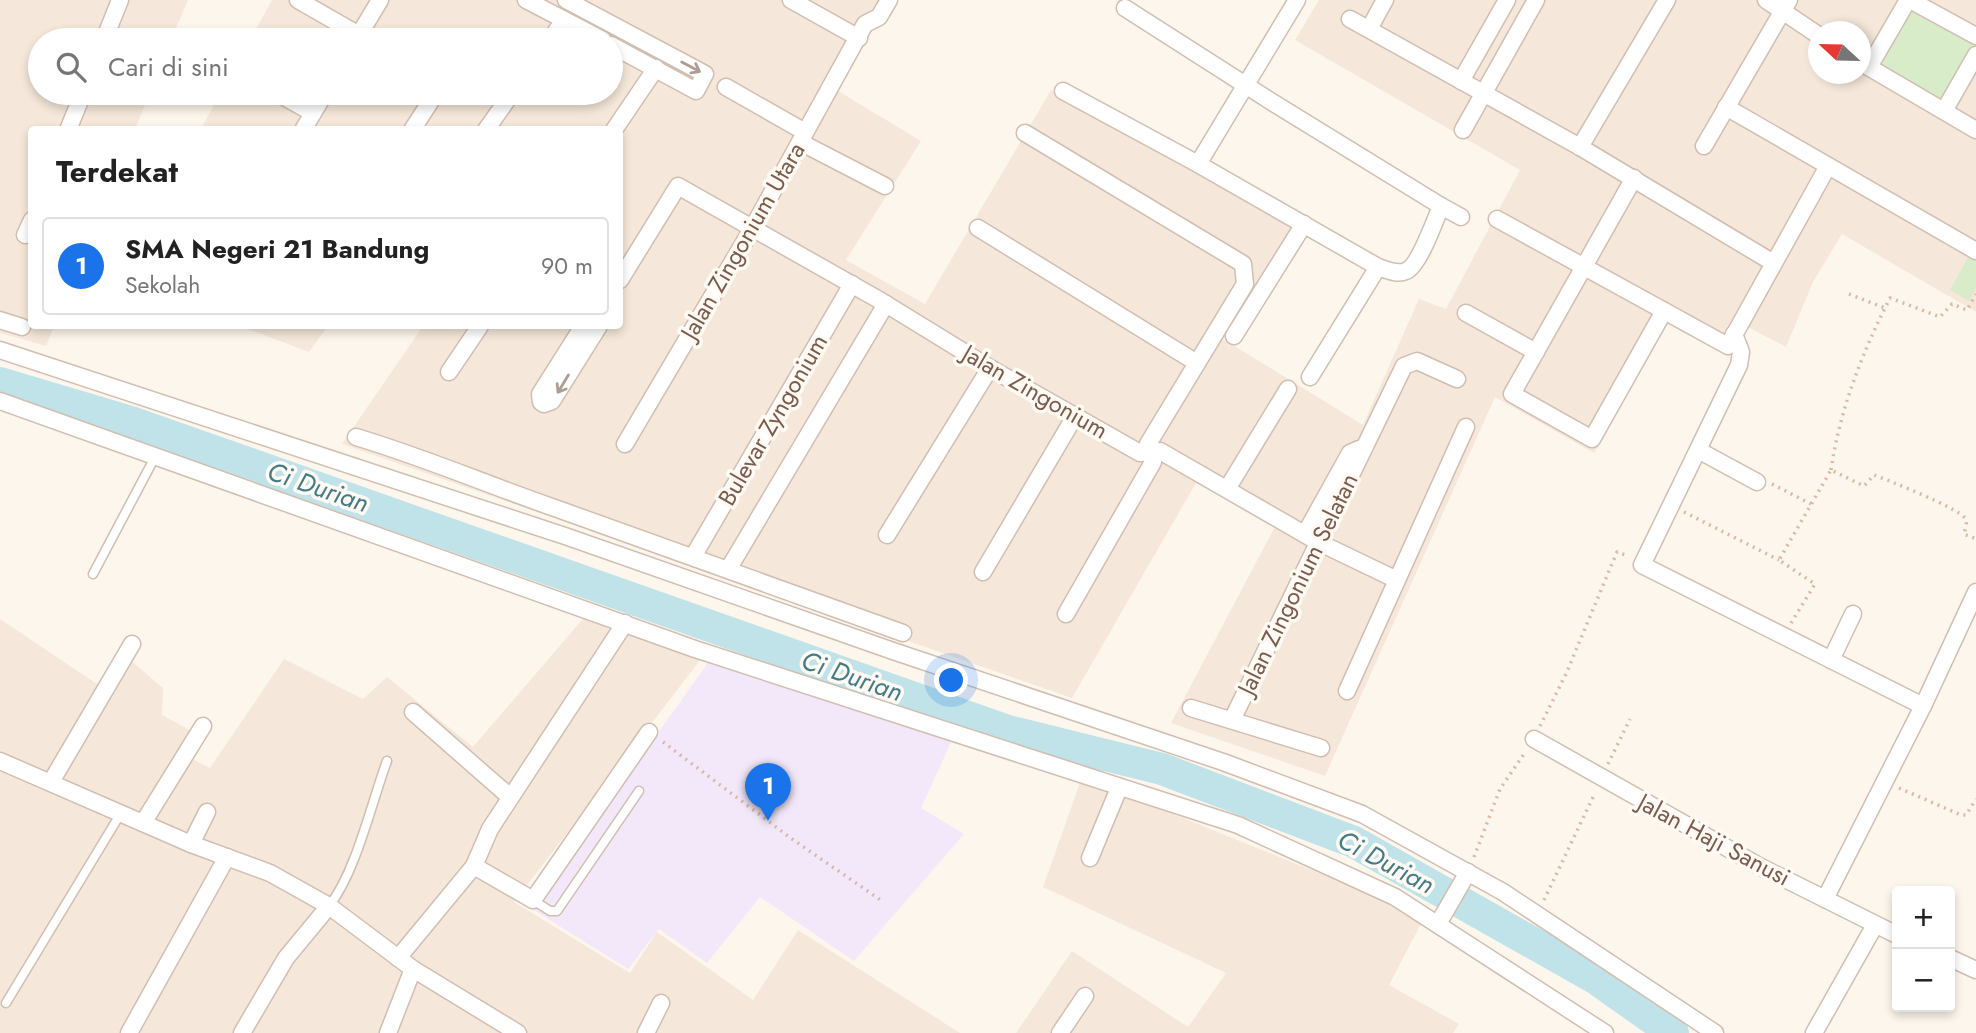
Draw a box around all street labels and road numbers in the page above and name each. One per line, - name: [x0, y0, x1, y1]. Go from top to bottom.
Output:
- street label: Jalan Zingonium Utara: [670, 136, 813, 348]
- street label: Bulevar Zyngonium: [709, 327, 836, 512]
- street label: Jalan Zingonium: [953, 334, 1115, 447]
- street label: Jalan Zingonium Selatan: [1227, 467, 1366, 703]
- street label: Jalan Haji Sanusi: [1629, 783, 1797, 894]

